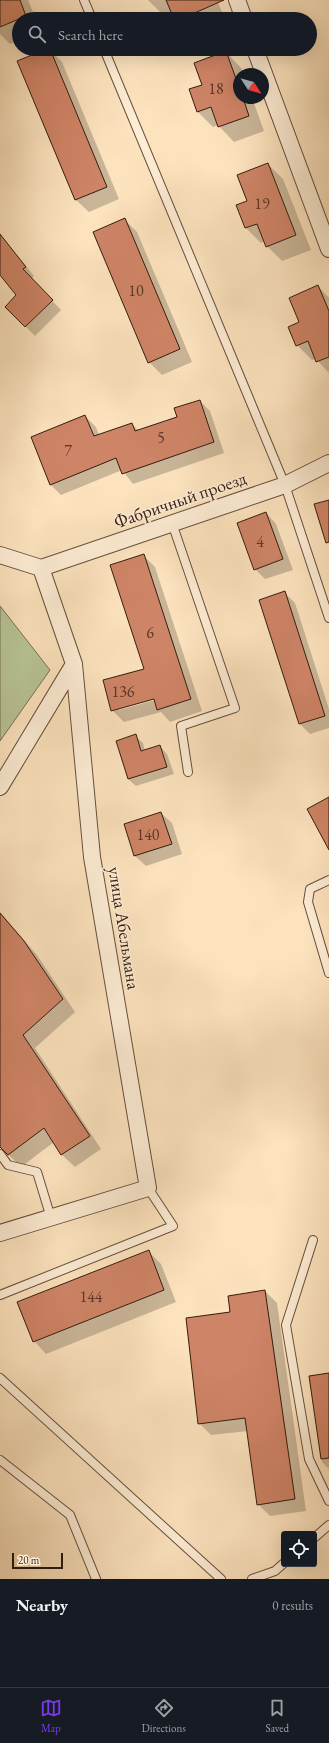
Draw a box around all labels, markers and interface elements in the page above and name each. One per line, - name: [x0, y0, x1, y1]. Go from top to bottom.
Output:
- search box: [12, 12, 317, 56]
- icon: search: [26, 23, 48, 45]
- text: Search here: [58, 25, 123, 44]
- north arrow: [233, 68, 269, 104]
- house number: 18: [208, 78, 224, 99]
- house number: 19: [254, 193, 270, 214]
- house number: 10: [128, 280, 144, 301]
- house number: 5: [157, 427, 165, 448]
- house number: 7: [64, 440, 72, 461]
- street label: Фабричный проезд: [111, 466, 249, 533]
- house number: 4: [256, 531, 264, 552]
- house number: 6: [146, 622, 154, 643]
- house number: 136: [111, 681, 135, 702]
- house number: 140: [136, 824, 160, 845]
- street label: улица Абельмана: [103, 865, 146, 992]
- house number: 144: [79, 1286, 103, 1307]
- map controls: [281, 1531, 317, 1567]
- button: locate: [281, 1531, 317, 1567]
- scale bar: [12, 1551, 63, 1570]
- text: 20 m: [18, 1553, 39, 1567]
- text: Nearby: [16, 1594, 68, 1616]
- text: 0 results: [272, 1597, 313, 1614]
- tab: Map: [40, 1697, 62, 1735]
- tab: Directions: [142, 1697, 186, 1735]
- tab: Saved: [266, 1697, 289, 1735]

